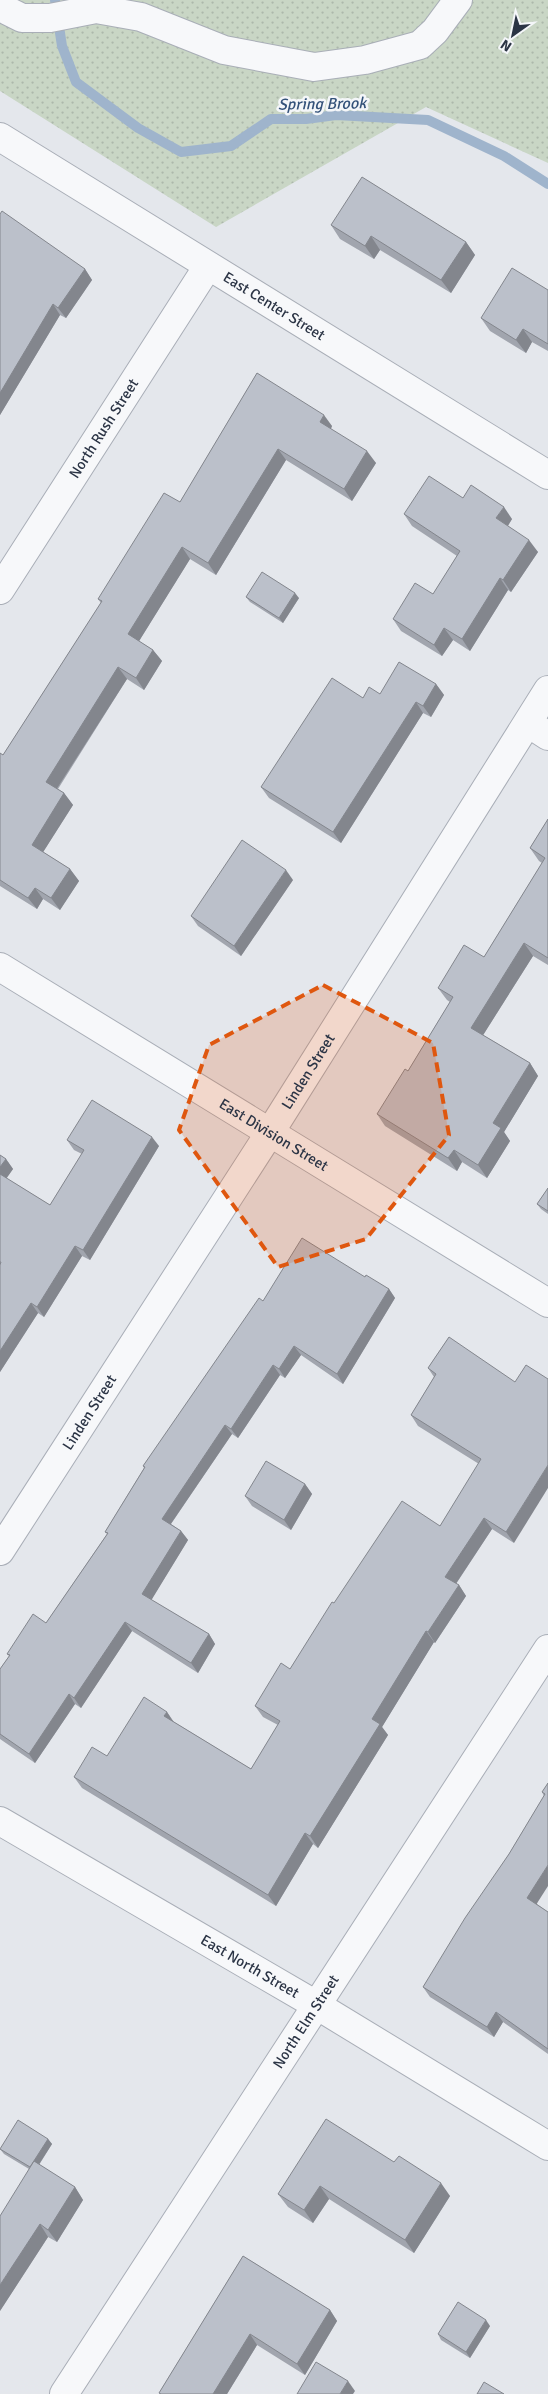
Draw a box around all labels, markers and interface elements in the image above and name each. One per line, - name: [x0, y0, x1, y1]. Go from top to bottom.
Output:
- north arrow: [488, 10, 538, 60]
- text: N: [497, 36, 515, 55]
- water label: Spring Brook: [278, 93, 368, 115]
- street label: East Center Street: [220, 268, 328, 344]
- street label: North Rush Street: [65, 375, 142, 482]
- street label: Linden Street: [278, 1030, 339, 1113]
- street label: East Division Street: [216, 1095, 331, 1175]
- street label: Linden Street: [59, 1371, 120, 1453]
- street label: East North Street: [197, 1931, 302, 2002]
- street label: North Elm Street: [269, 1972, 343, 2072]

